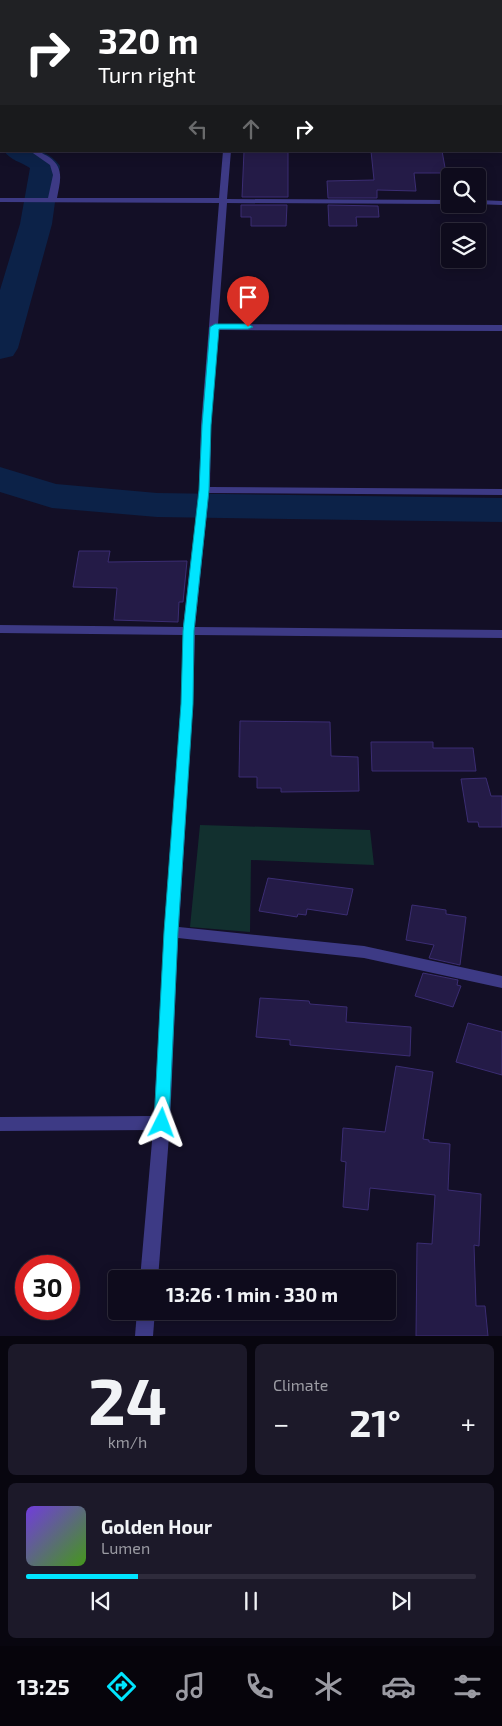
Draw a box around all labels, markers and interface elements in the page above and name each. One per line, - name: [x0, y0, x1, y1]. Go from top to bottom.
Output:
- text: 320 m: [98, 19, 199, 61]
- icon: right: [15, 20, 80, 85]
- text: Turn right: [98, 61, 196, 87]
- icon: left: [184, 115, 212, 143]
- icon: ahead: [237, 115, 265, 143]
- icon: right: [290, 115, 318, 143]
- map controls: [441, 168, 486, 268]
- button: search: [441, 168, 486, 213]
- button: layers: [441, 223, 486, 268]
- pin: [227, 276, 269, 327]
- icon: arrive: [234, 283, 262, 311]
- position arrow: [135, 1096, 187, 1148]
- speed limit sign: 30: [15, 1255, 80, 1320]
- text: 13:26 · 1 min · 330 m: [166, 1283, 338, 1306]
- text: 24: [88, 1360, 167, 1438]
- text: Climate: [273, 1375, 328, 1394]
- text: 21°: [349, 1399, 401, 1445]
- text: −: [273, 1406, 289, 1440]
- text: +: [461, 1406, 476, 1440]
- text: km/h: [108, 1432, 147, 1451]
- text: Golden Hour: [101, 1515, 212, 1538]
- text: Lumen: [101, 1538, 150, 1557]
- icon: previous: [87, 1587, 115, 1615]
- icon: pause: [237, 1587, 265, 1615]
- icon: next: [387, 1587, 415, 1615]
- icon: directions: [104, 1669, 139, 1704]
- icon: music: [173, 1669, 208, 1704]
- icon: phone: [242, 1669, 277, 1704]
- icon: climate: [311, 1669, 346, 1704]
- icon: car: [381, 1669, 416, 1704]
- icon: filters: [450, 1669, 485, 1704]
- text: 13:25: [17, 1673, 70, 1699]

